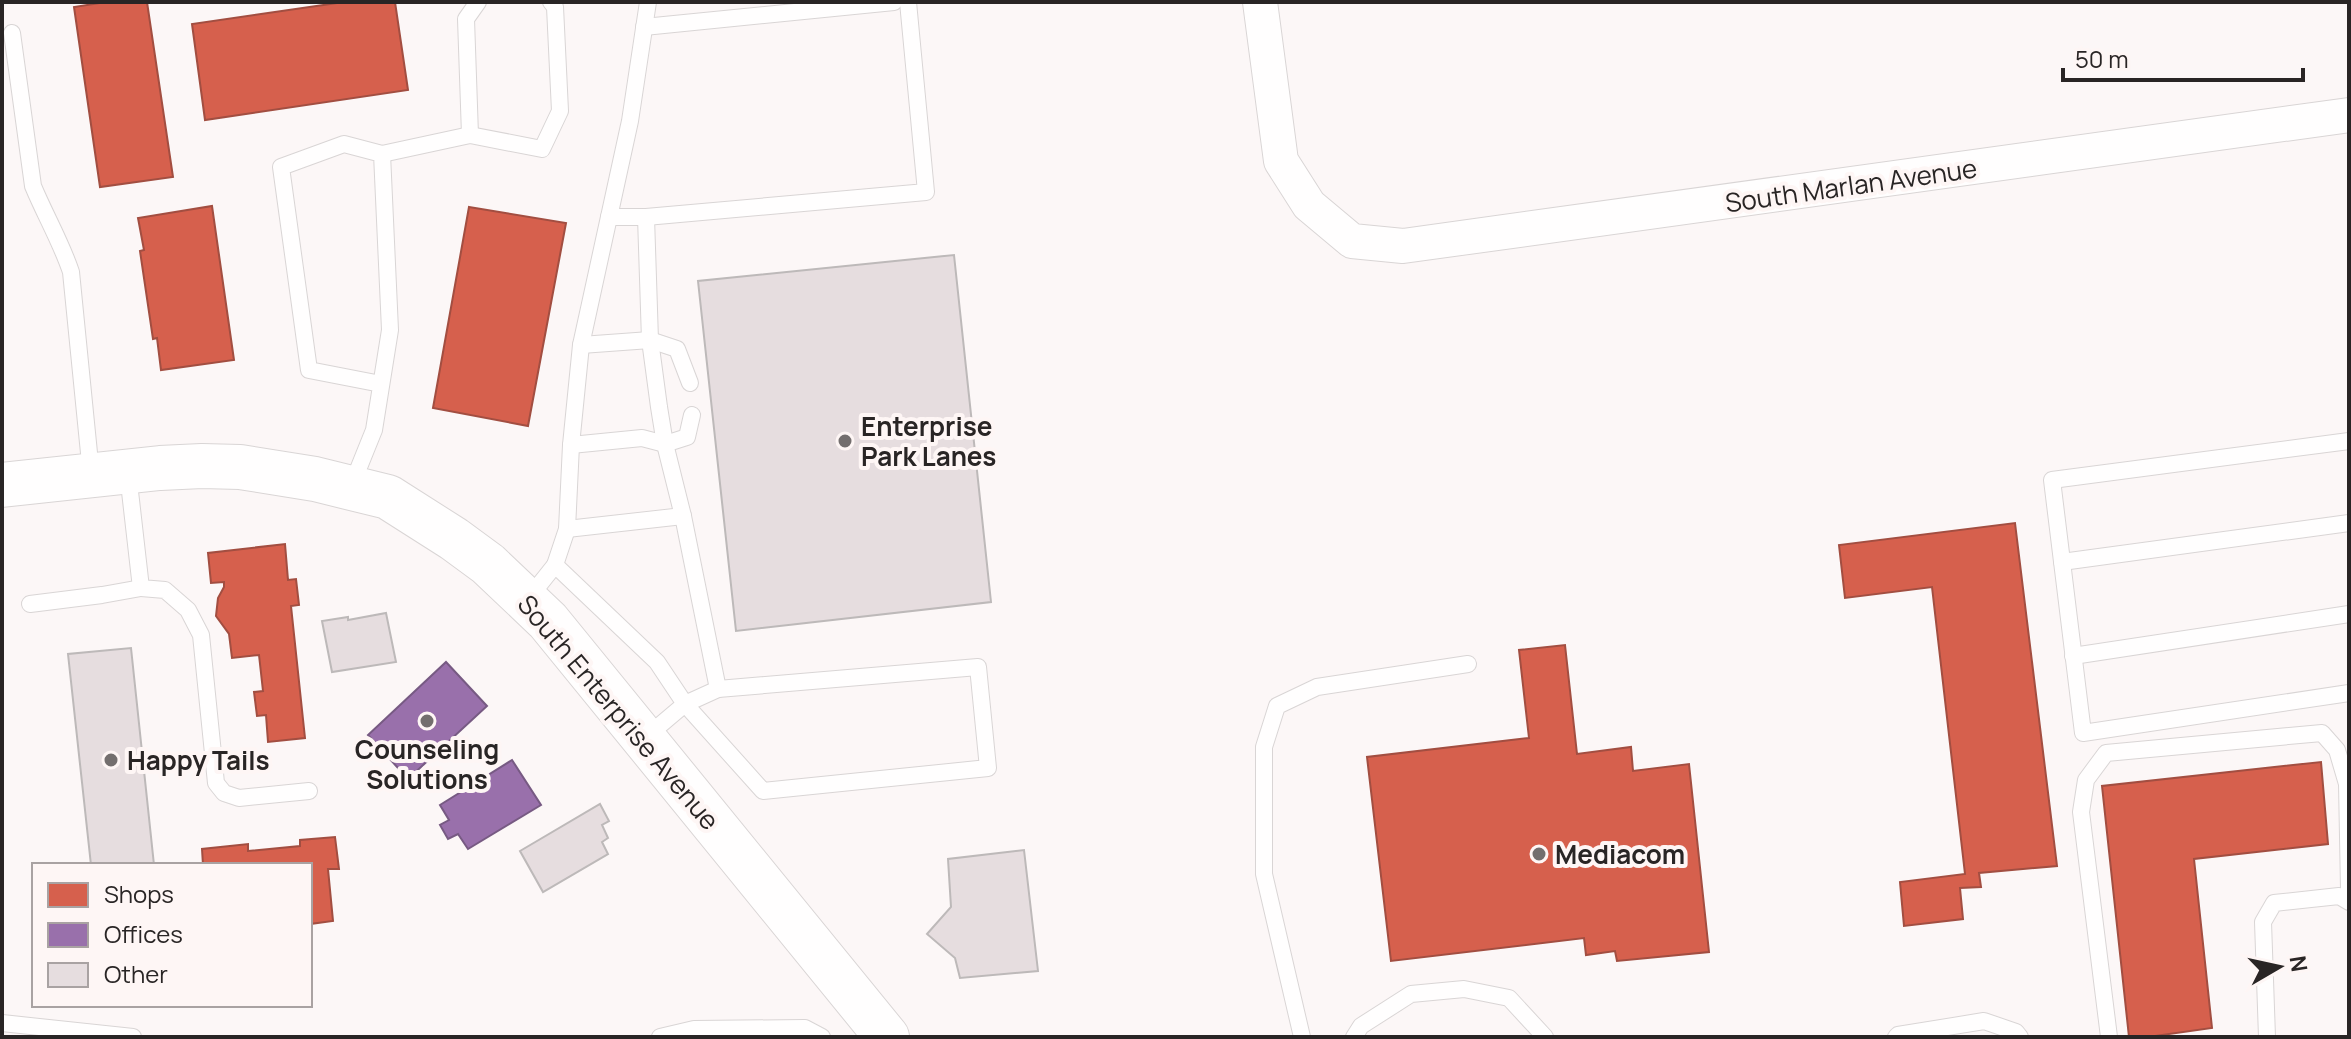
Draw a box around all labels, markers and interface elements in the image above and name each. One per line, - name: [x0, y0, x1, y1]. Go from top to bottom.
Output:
- scale bar: [2063, 32, 2303, 82]
- text: 50 m: [2075, 42, 2129, 75]
- street label: South Marlan Avenue: [1723, 150, 1979, 220]
- place label: Enterprise Park Lanes: [861, 408, 996, 474]
- marker: Enterprise Park Lanes: [836, 432, 854, 450]
- street label: South Enterprise Avenue: [510, 587, 728, 837]
- marker: Counseling Solutions: [418, 712, 436, 730]
- place label: Counseling Solutions: [355, 731, 499, 797]
- place label: Happy Tails: [127, 742, 270, 778]
- marker: Happy Tails: [102, 751, 120, 769]
- place label: Mediacom: [1555, 836, 1685, 872]
- marker: Mediacom: [1530, 845, 1548, 863]
- legend: [32, 863, 312, 1007]
- text: Shops: [104, 877, 174, 910]
- text: Offices: [104, 917, 183, 950]
- north arrow: [2239, 927, 2319, 1007]
- text: N: [2283, 954, 2315, 974]
- text: Other: [104, 957, 168, 990]

